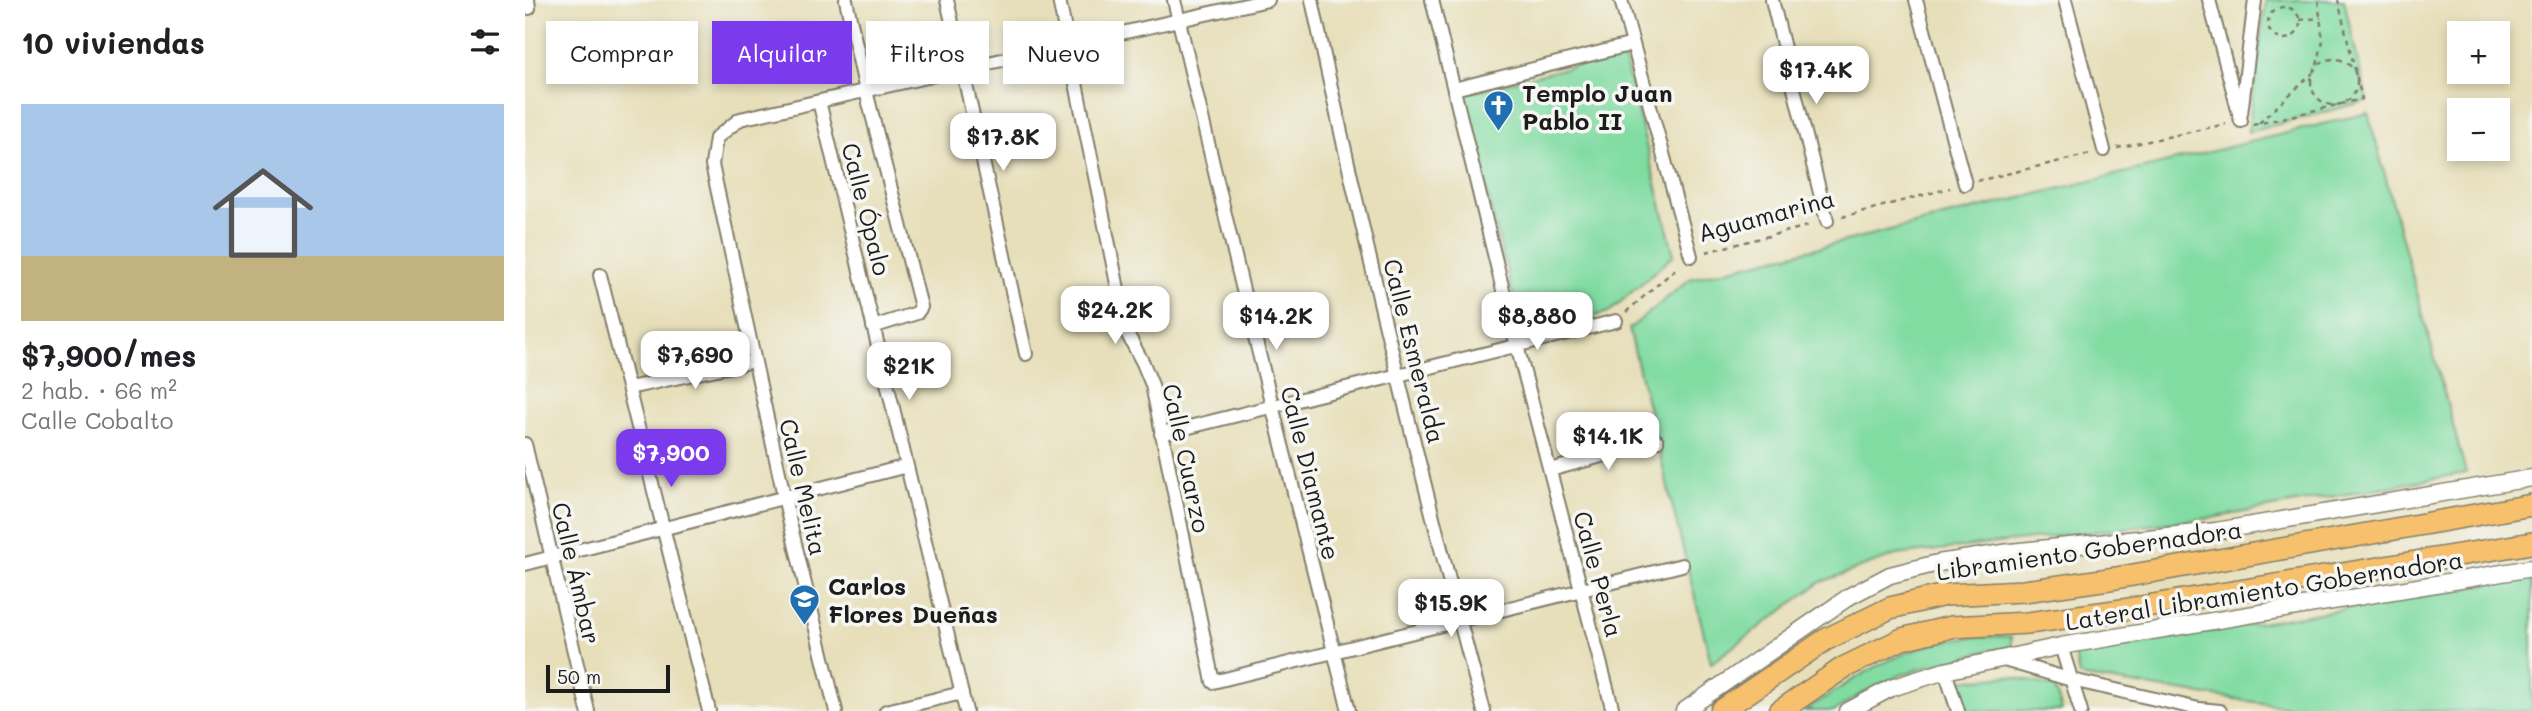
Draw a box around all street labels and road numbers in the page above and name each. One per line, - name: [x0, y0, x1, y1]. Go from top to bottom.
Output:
- street label: Calle Ópalo: [836, 139, 898, 279]
- street label: Aguamarina: [1694, 182, 1838, 248]
- street label: Calle Esmeralda: [1377, 255, 1453, 447]
- street label: Calle Cuarzo: [1156, 381, 1218, 535]
- street label: Calle Diamante: [1274, 383, 1348, 563]
- street label: Calle Melita: [773, 416, 835, 558]
- street label: Calle Ámbar: [546, 499, 608, 647]
- street label: Calle Perla: [1567, 508, 1631, 640]
- street label: Libramiento Gobernadora: [1934, 513, 2244, 587]
- street label: Lateral Libramiento Gobernadora: [2063, 543, 2465, 637]

